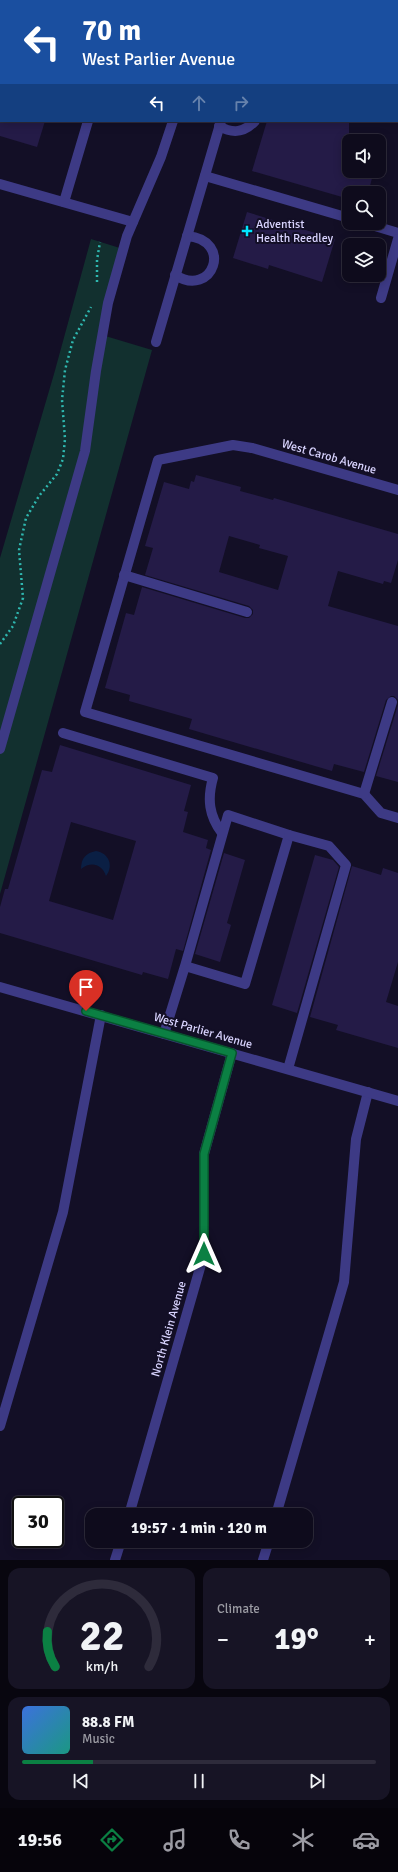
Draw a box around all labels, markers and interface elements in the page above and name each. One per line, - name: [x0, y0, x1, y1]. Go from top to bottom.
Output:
- text: 70 m: [82, 14, 141, 48]
- icon: left: [16, 16, 68, 68]
- text: West Parlier Avenue: [82, 48, 235, 70]
- icon: left: [146, 92, 168, 114]
- icon: ahead: [188, 92, 210, 114]
- icon: right: [230, 92, 252, 114]
- map controls: [342, 134, 386, 282]
- button: sound: [342, 134, 386, 178]
- button: search: [342, 186, 386, 230]
- place label: Adventist Health Reedley: [256, 217, 334, 246]
- marker: Adventist Health Reedley: [241, 225, 253, 237]
- button: layers: [342, 238, 386, 282]
- street label: West Carob Avenue: [280, 436, 378, 478]
- pin: [69, 970, 103, 1011]
- icon: arrive: [75, 976, 97, 998]
- street label: West Parlier Avenue: [152, 1010, 254, 1052]
- position arrow: [183, 1233, 225, 1275]
- street label: North Klein Avenue: [148, 1279, 190, 1379]
- speed limit sign: 30: [12, 1496, 64, 1548]
- text: 19:57 · 1 min · 120 m: [131, 1519, 267, 1537]
- text: Climate: [217, 1601, 260, 1617]
- text: 22: [79, 1610, 124, 1661]
- text: 19°: [274, 1621, 319, 1658]
- text: −: [217, 1626, 229, 1653]
- text: +: [364, 1626, 376, 1653]
- text: km/h: [85, 1657, 118, 1674]
- text: 88.8 FM: [82, 1713, 134, 1731]
- text: Music: [82, 1731, 115, 1747]
- icon: previous: [70, 1770, 92, 1792]
- icon: pause: [188, 1770, 210, 1792]
- icon: next: [306, 1770, 328, 1792]
- icon: directions: [98, 1826, 126, 1854]
- icon: music: [161, 1826, 189, 1854]
- icon: phone: [225, 1826, 253, 1854]
- icon: climate: [289, 1826, 317, 1854]
- icon: car: [352, 1826, 380, 1854]
- text: 19:56: [18, 1829, 62, 1851]

